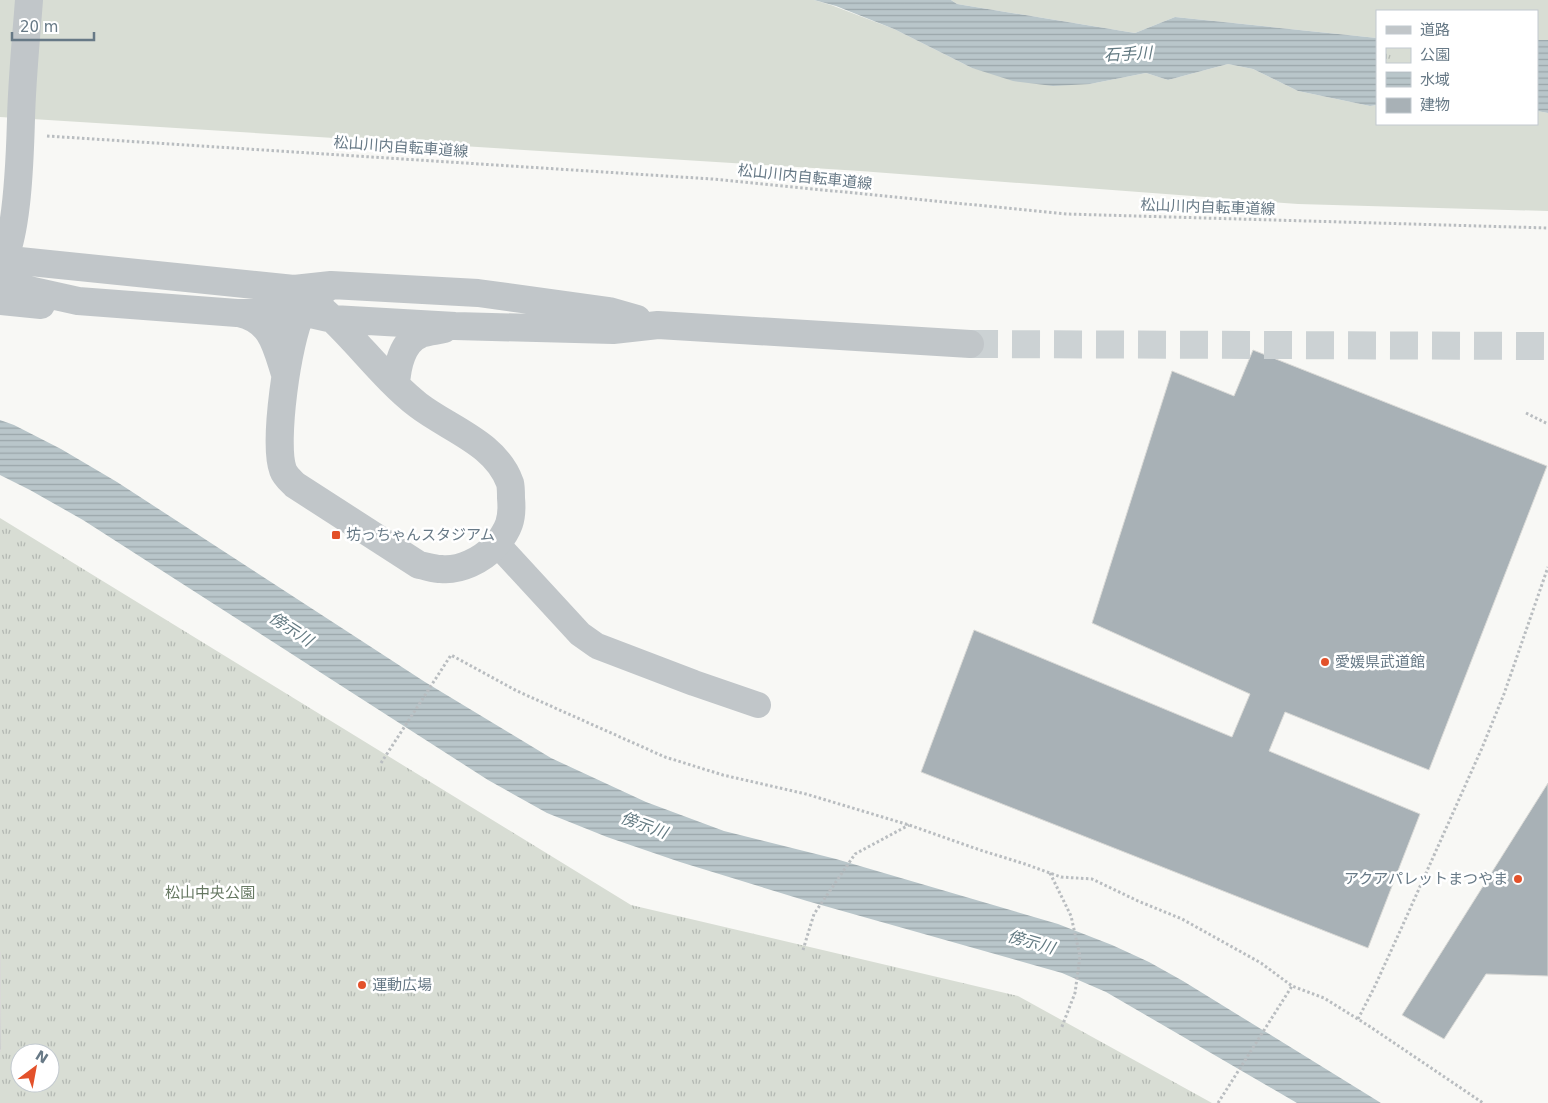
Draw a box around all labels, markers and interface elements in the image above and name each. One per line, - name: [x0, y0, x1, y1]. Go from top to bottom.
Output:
- scale bar: [12, 10, 95, 42]
- legend: [1376, 10, 1538, 125]
- text: 20 m: [20, 18, 58, 36]
- text: 道路: [1420, 21, 1450, 39]
- water label: 石手川: [1104, 43, 1154, 65]
- text: 公園: [1420, 46, 1450, 64]
- text: 水域: [1420, 71, 1450, 89]
- text: 建物: [1420, 96, 1450, 114]
- street label: 松山川内自転車道線: [333, 133, 469, 161]
- street label: 松山川内自転車道線: [737, 161, 873, 193]
- street label: 松山川内自転車道線: [1140, 196, 1276, 218]
- place label: 坊っちゃんスタジアム: [346, 526, 495, 544]
- marker: 坊っちゃんスタジアム: [330, 529, 342, 541]
- water label: 傍示川: [266, 608, 318, 651]
- place label: 愛媛県武道館: [1335, 653, 1425, 671]
- marker: 愛媛県武道館: [1319, 656, 1331, 668]
- water label: 傍示川: [618, 808, 672, 843]
- place label: アクアパレットまつやま: [1344, 870, 1508, 888]
- marker: アクアパレットまつやま: [1512, 873, 1524, 885]
- park label: 松山中央公園: [165, 884, 255, 902]
- water label: 傍示川: [1005, 926, 1059, 958]
- place label: 運動広場: [372, 976, 432, 994]
- marker: 運動広場: [356, 979, 368, 991]
- north arrow: [10, 1043, 60, 1093]
- text: N: [33, 1047, 51, 1067]

